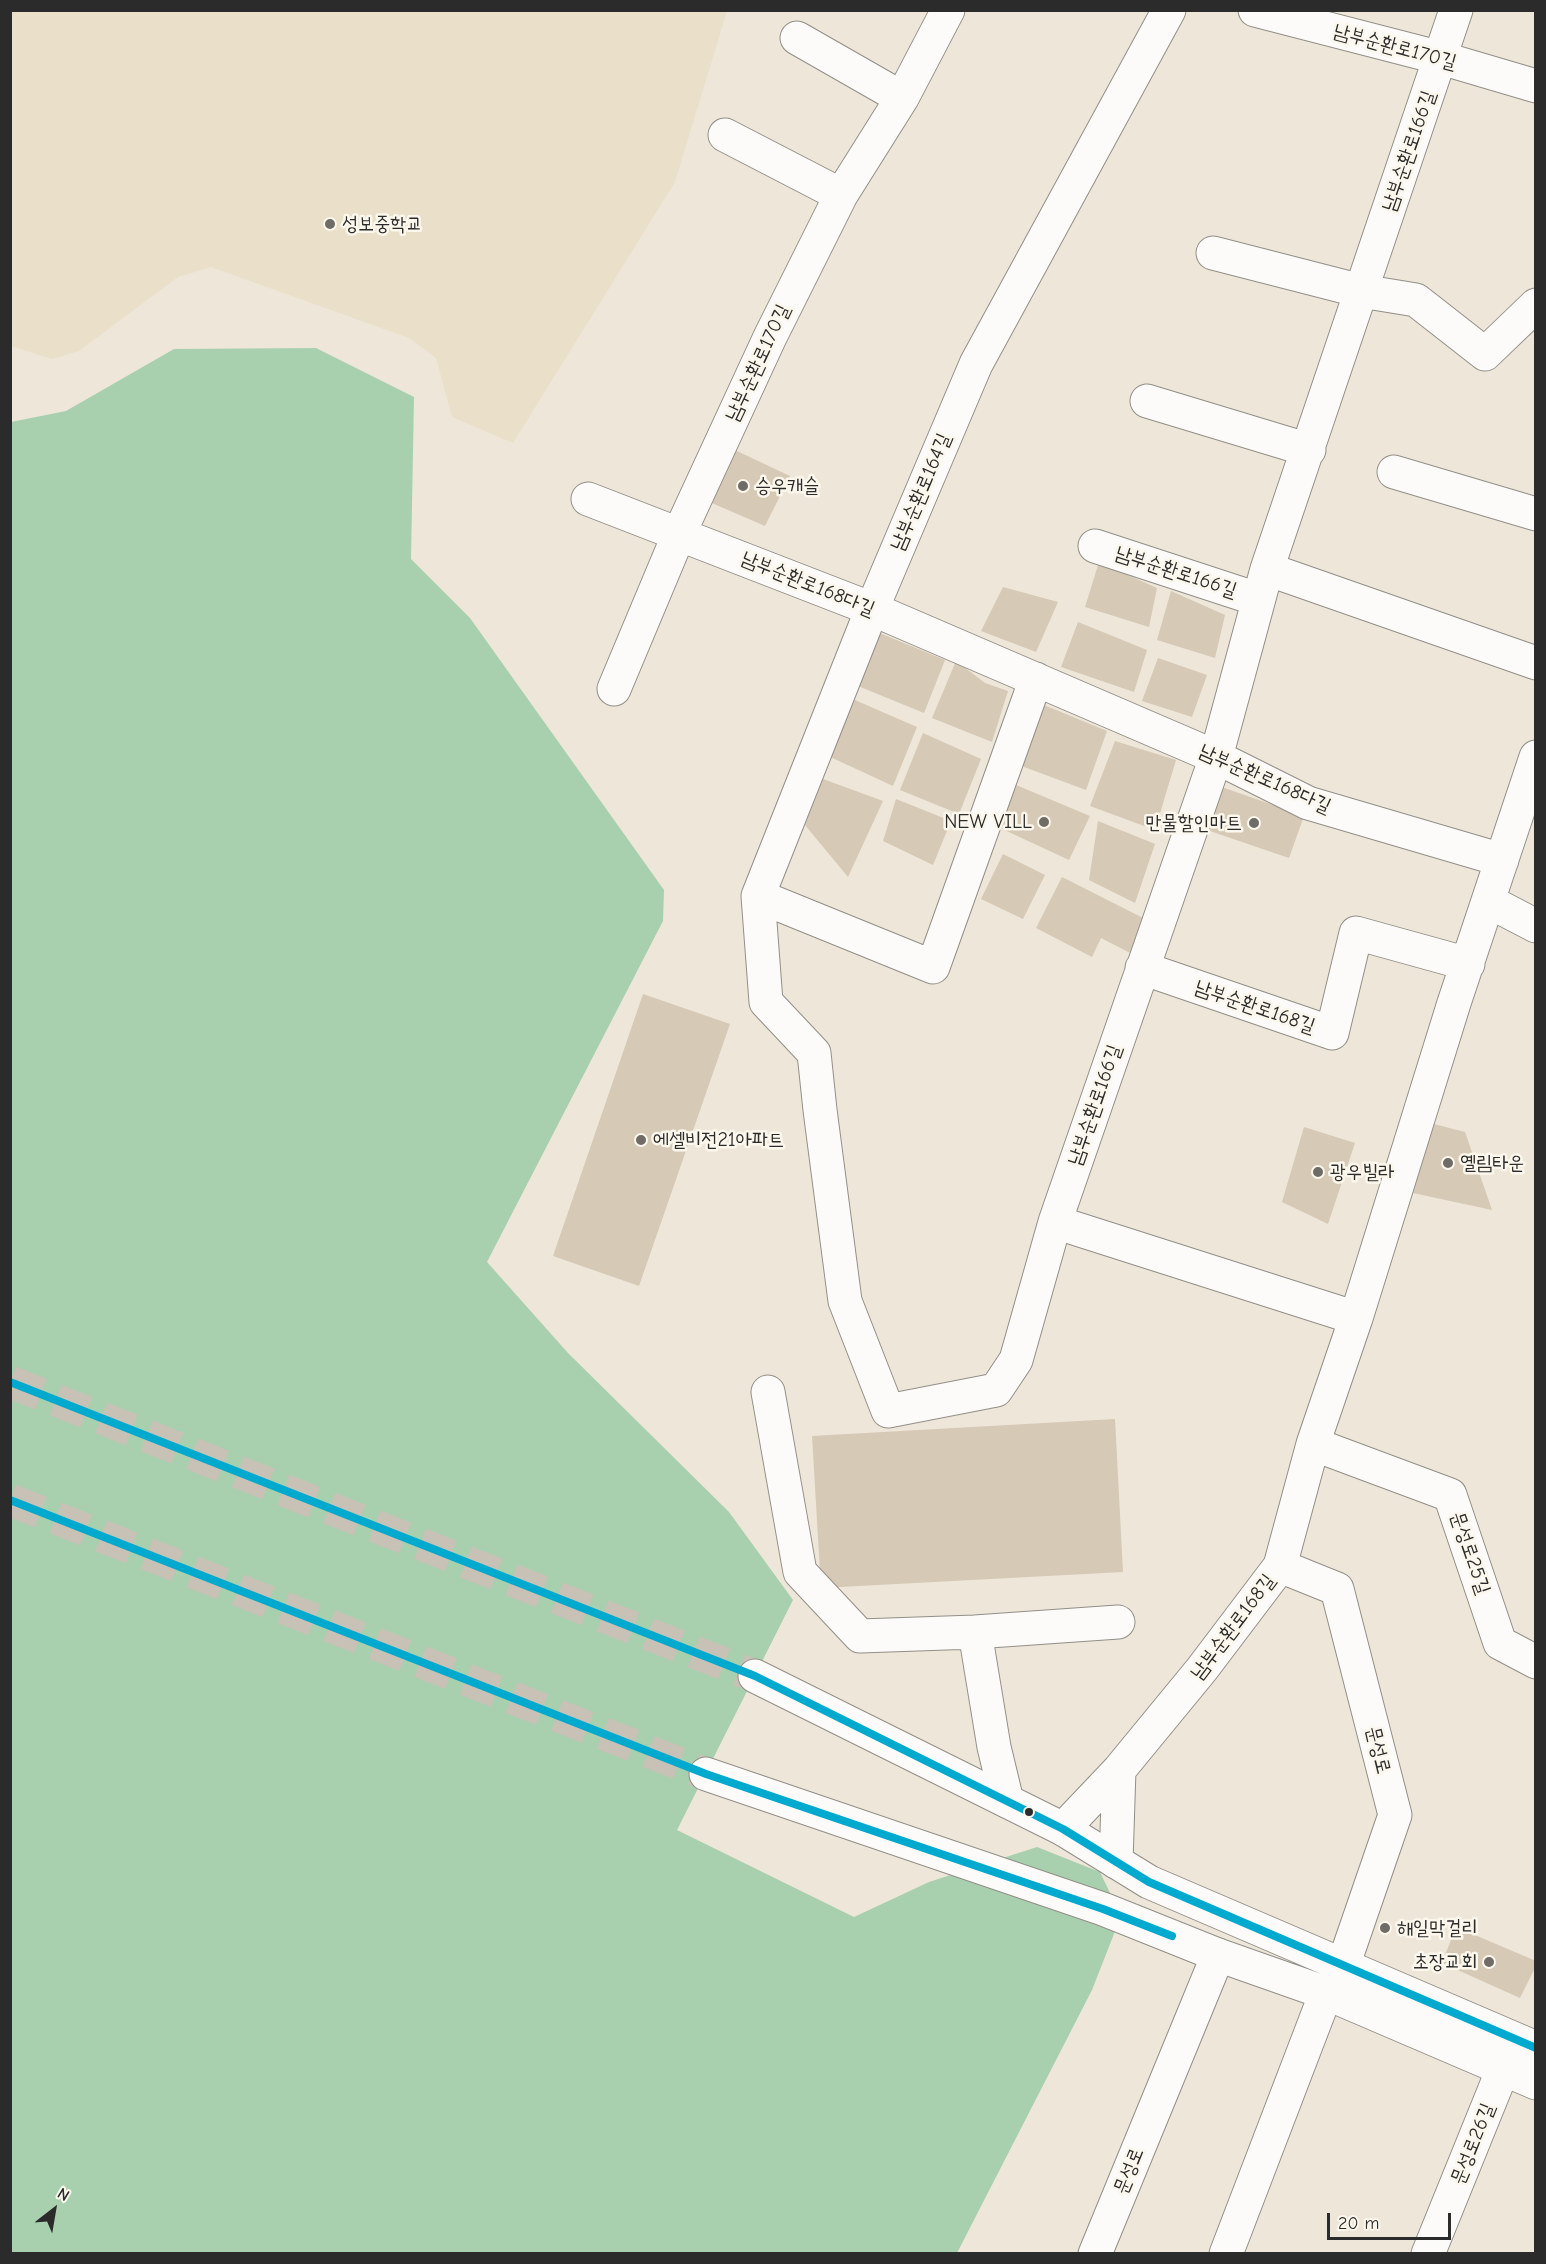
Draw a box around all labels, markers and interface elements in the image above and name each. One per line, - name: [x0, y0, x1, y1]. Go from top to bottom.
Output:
- street label: 남부순환로170길: [1331, 19, 1459, 75]
- street label: 남부순환로166길: [1377, 87, 1441, 215]
- place label: 성보중학교: [342, 212, 422, 236]
- marker: 성보중학교: [323, 217, 337, 231]
- street label: 남부순환로170길: [720, 301, 796, 425]
- street label: 남부순환로164길: [886, 430, 956, 554]
- place label: 승우캐슬: [755, 474, 819, 498]
- marker: 승우캐슬: [736, 479, 750, 493]
- street label: 남부순환로166길: [1112, 541, 1240, 603]
- street label: 남부순환로168다길: [738, 546, 878, 622]
- street label: 남부순환로168다길: [1195, 739, 1335, 819]
- place label: NEW VILL: [944, 810, 1032, 834]
- place label: 만물할인마트: [1145, 811, 1242, 835]
- marker: NEW VILL: [1037, 815, 1051, 829]
- marker: 만물할인마트: [1247, 816, 1261, 830]
- street label: 남부순환로168길: [1192, 975, 1318, 1039]
- street label: 남부순환로166길: [1063, 1041, 1127, 1169]
- place label: 에셀비전21아파트: [653, 1128, 784, 1152]
- marker: 에셀비전21아파트: [634, 1133, 648, 1147]
- place label: 옐림타운: [1460, 1151, 1524, 1175]
- marker: 옐림타운: [1441, 1156, 1455, 1170]
- place label: 광우빌라: [1330, 1160, 1394, 1184]
- marker: 광우빌라: [1311, 1165, 1325, 1179]
- street label: 문성로25길: [1445, 1509, 1495, 1597]
- street label: 남부순환로168길: [1186, 1570, 1280, 1684]
- street label: 문성로: [1361, 1724, 1395, 1776]
- unlabelled marker: [1023, 1806, 1035, 1818]
- place label: 해일막걸리: [1397, 1916, 1477, 1940]
- marker: 해일막걸리: [1378, 1921, 1392, 1935]
- place label: 초장교회: [1413, 1950, 1477, 1974]
- marker: 초장교회: [1482, 1955, 1496, 1969]
- street label: 문성로26길: [1446, 2100, 1500, 2188]
- street label: 문성로: [1109, 2144, 1149, 2198]
- north arrow: [24, 2180, 84, 2240]
- text: N: [54, 2184, 72, 2205]
- scale bar: [1330, 2201, 1454, 2239]
- text: 20 m: [1338, 2213, 1379, 2234]

